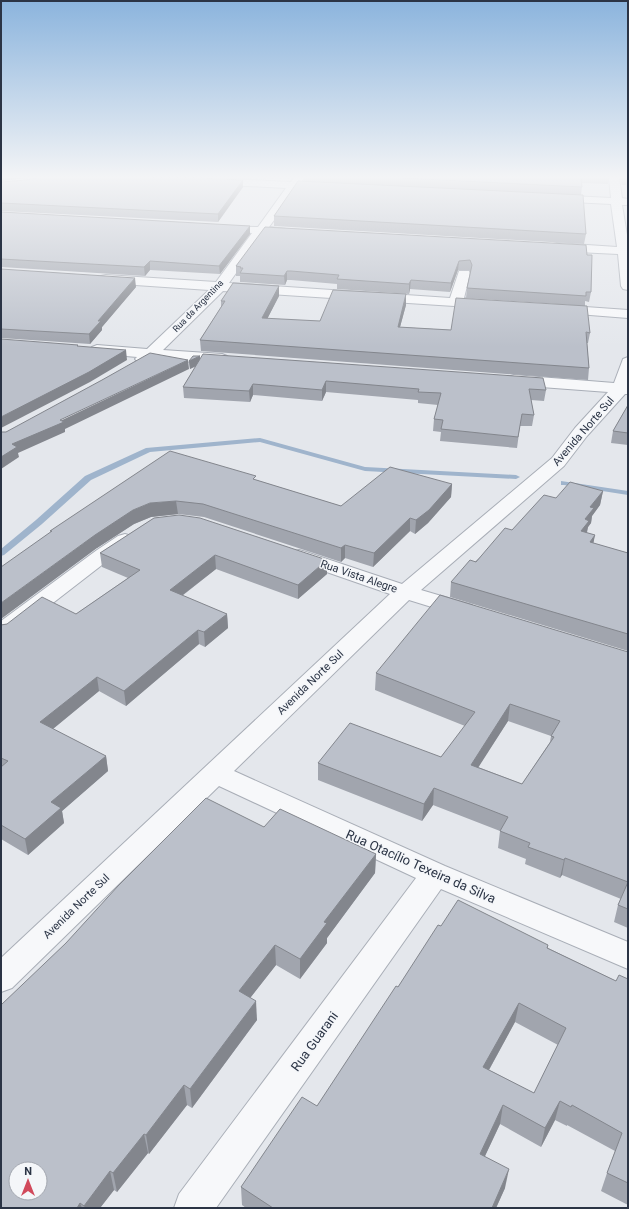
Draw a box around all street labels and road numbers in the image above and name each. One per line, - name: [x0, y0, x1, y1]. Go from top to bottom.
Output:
- street label: Rua da Argentina: [171, 278, 225, 334]
- street label: Avenida Norte Sul: [550, 394, 617, 469]
- street label: Rua Vista Alegre: [319, 557, 399, 596]
- street label: Avenida Norte Sul: [274, 647, 346, 717]
- street label: Rua Otacílio Texeira da Silva: [344, 827, 498, 906]
- street label: Avenida Norte Sul: [40, 871, 112, 941]
- street label: Rua Guarani: [288, 1009, 341, 1074]

